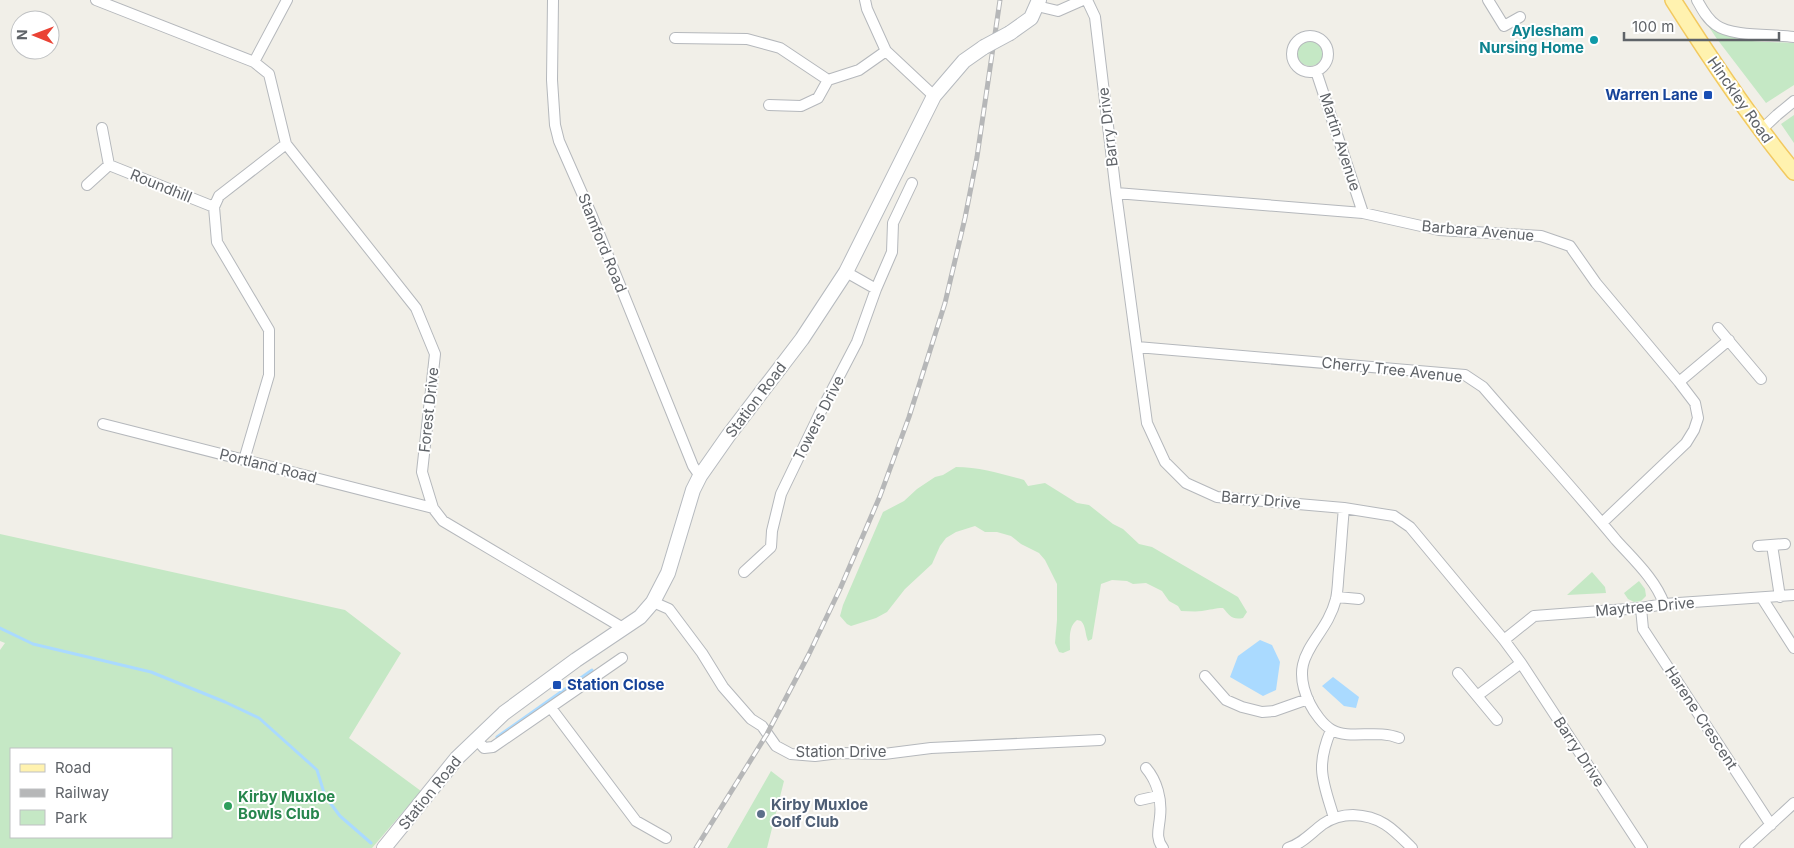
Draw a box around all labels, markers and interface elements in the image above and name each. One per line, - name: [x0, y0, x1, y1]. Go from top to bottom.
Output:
- north arrow: [10, 10, 60, 60]
- scale bar: [1624, 10, 1779, 42]
- text: 100 m: [1632, 17, 1674, 36]
- place label: Aylesham Nursing Home: [1479, 21, 1584, 57]
- text: N: [13, 29, 30, 40]
- marker: Aylesham Nursing Home: [1588, 34, 1600, 46]
- street label: Hinckley Road: [1704, 53, 1777, 147]
- place label: Warren Lane: [1605, 85, 1698, 104]
- street label: Barry Drive: [1093, 86, 1122, 168]
- marker: Warren Lane: [1702, 89, 1714, 101]
- street label: Martin Avenue: [1316, 90, 1365, 193]
- street label: Roundhill: [127, 165, 195, 207]
- street label: Stamford Road: [574, 190, 631, 295]
- street label: Barbara Avenue: [1421, 216, 1535, 245]
- street label: Cherry Tree Avenue: [1321, 353, 1463, 386]
- street label: Station Road: [721, 358, 790, 441]
- street label: Forest Drive: [415, 366, 442, 454]
- street label: Towers Drive: [789, 372, 848, 464]
- street label: Portland Road: [217, 444, 319, 487]
- street label: Barry Drive: [1220, 487, 1302, 512]
- street label: Maytree Drive: [1594, 593, 1695, 620]
- street label: Harene Crescent: [1661, 662, 1742, 773]
- place label: Station Close: [567, 675, 665, 694]
- marker: Station Close: [551, 679, 563, 691]
- street label: Barry Drive: [1550, 713, 1609, 790]
- street label: Station Drive: [796, 742, 886, 761]
- legend: [10, 748, 172, 838]
- street label: Station Road: [394, 752, 465, 834]
- text: Road: [55, 758, 91, 777]
- text: Railway: [55, 783, 110, 802]
- place label: Kirby Muxloe Bowls Club: [238, 787, 335, 823]
- place label: Kirby Muxloe Golf Club: [771, 795, 868, 831]
- marker: Kirby Muxloe Bowls Club: [222, 800, 234, 812]
- text: Park: [55, 808, 88, 827]
- marker: Kirby Muxloe Golf Club: [755, 808, 767, 820]

